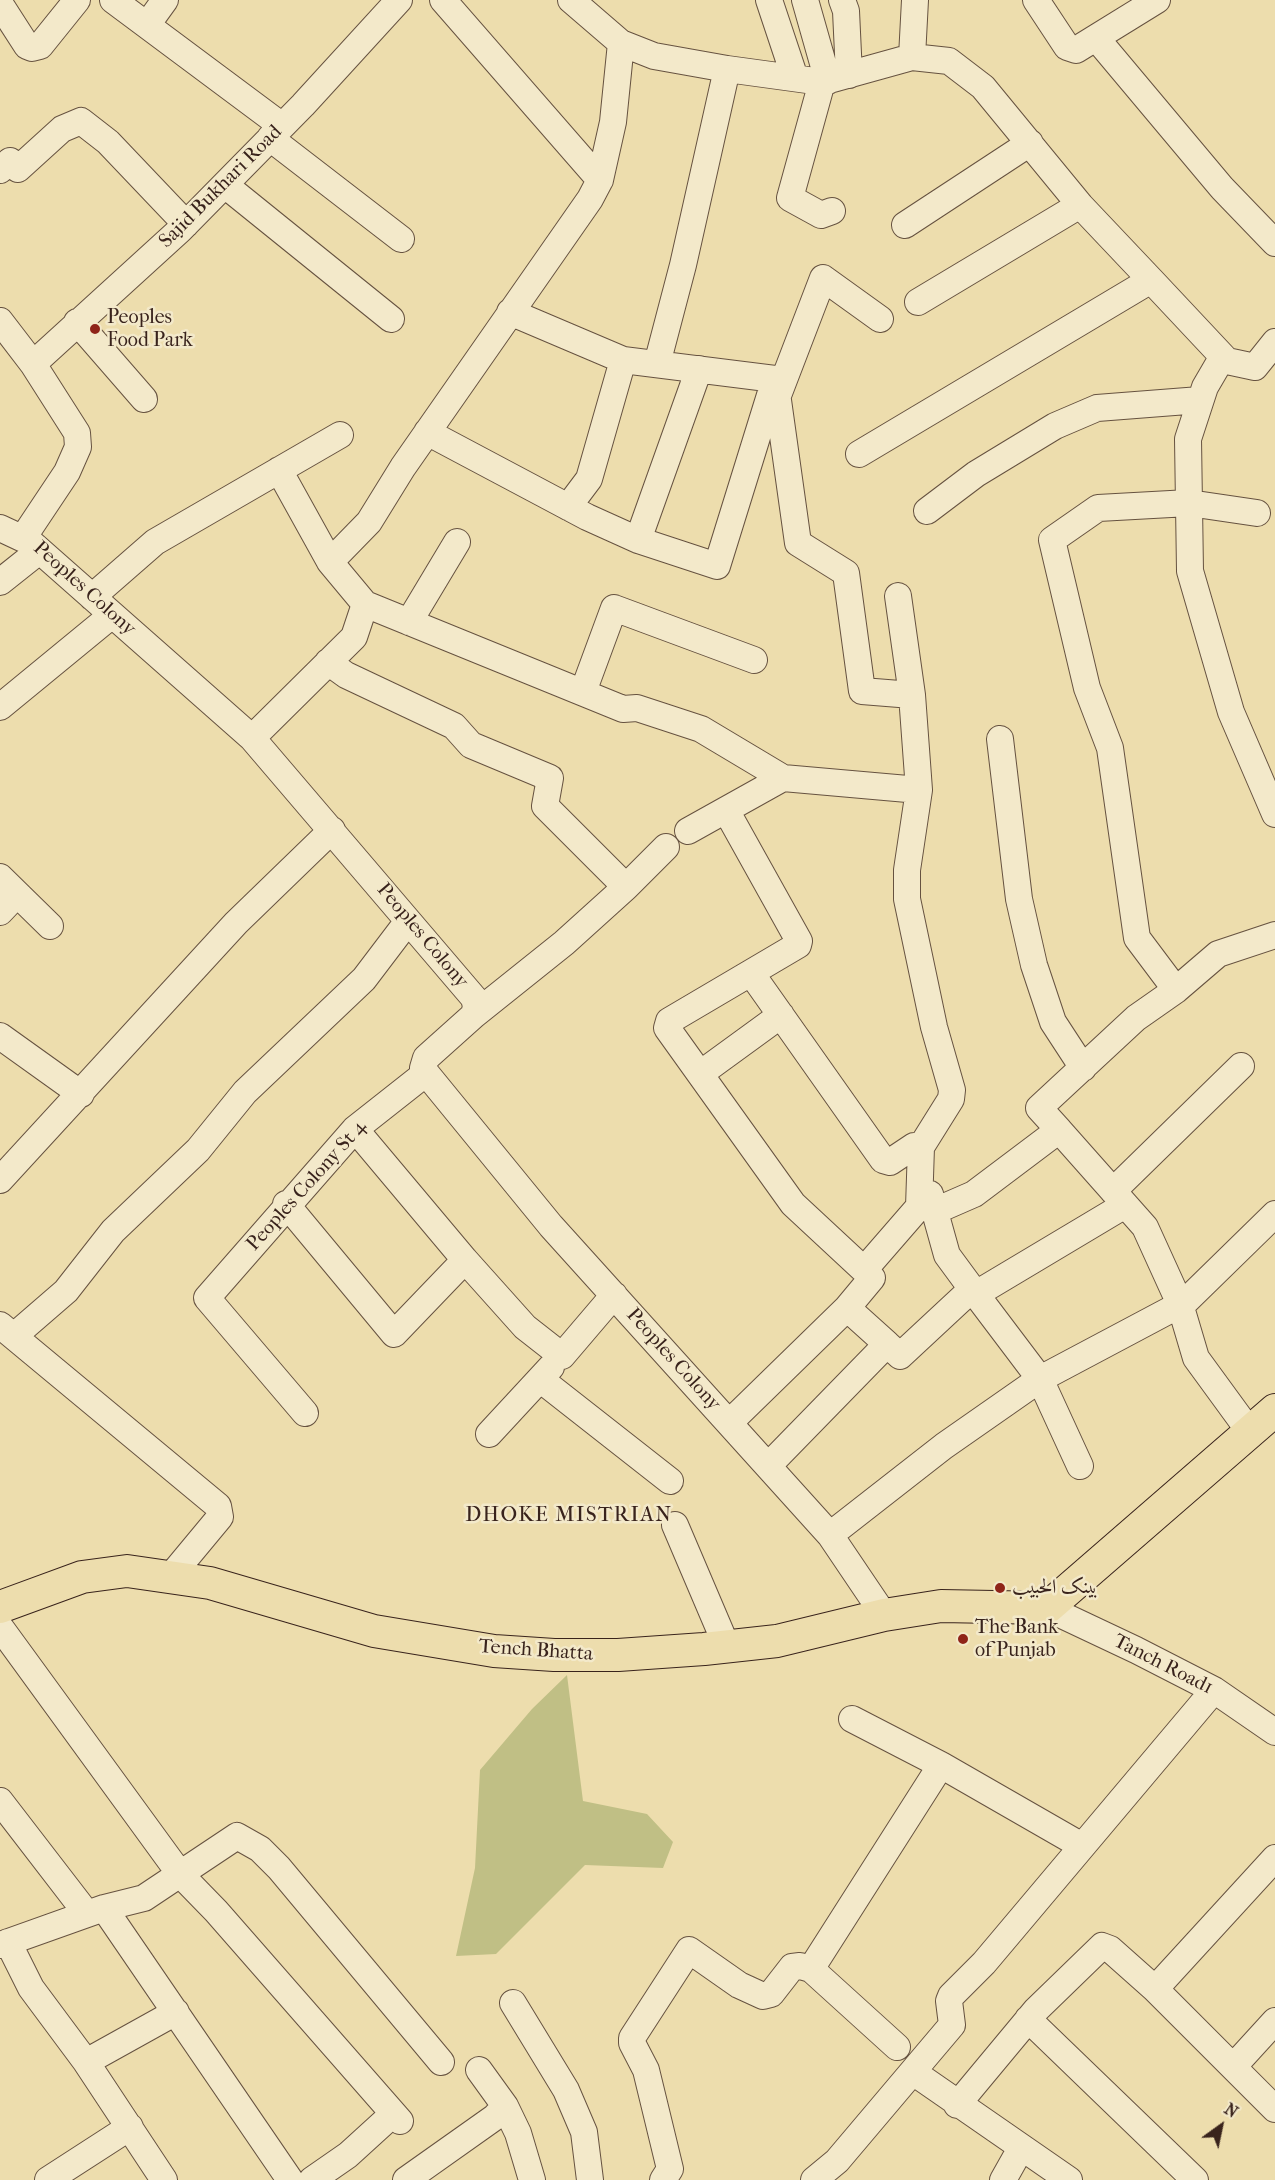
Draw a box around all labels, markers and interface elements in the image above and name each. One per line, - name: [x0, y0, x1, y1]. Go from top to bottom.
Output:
- street label: Sajid Bukhari Road: [155, 121, 287, 253]
- place label: Peoples Food Park: [107, 306, 193, 353]
- marker: Peoples Food Park: [88, 322, 102, 336]
- street label: Peoples Colony: [28, 537, 140, 641]
- street label: Peoples Colony: [371, 879, 473, 993]
- street label: Peoples Colony St 4: [242, 1116, 372, 1256]
- street label: Peoples Colony: [621, 1304, 725, 1416]
- district label: DHOKE MISTRIAN: [465, 1503, 673, 1529]
- place label: بينک الحبيب: [1012, 1576, 1098, 1600]
- marker: بينک الحبيب: [993, 1581, 1007, 1595]
- place label: The Bank of Punjab: [975, 1616, 1058, 1663]
- street label: Tanch Road1: [1109, 1630, 1217, 1700]
- marker: The Bank of Punjab: [956, 1632, 970, 1646]
- street label: Tench Bhatta: [478, 1635, 594, 1667]
- north arrow: [1191, 2096, 1251, 2156]
- text: N: [1221, 2099, 1241, 2122]

